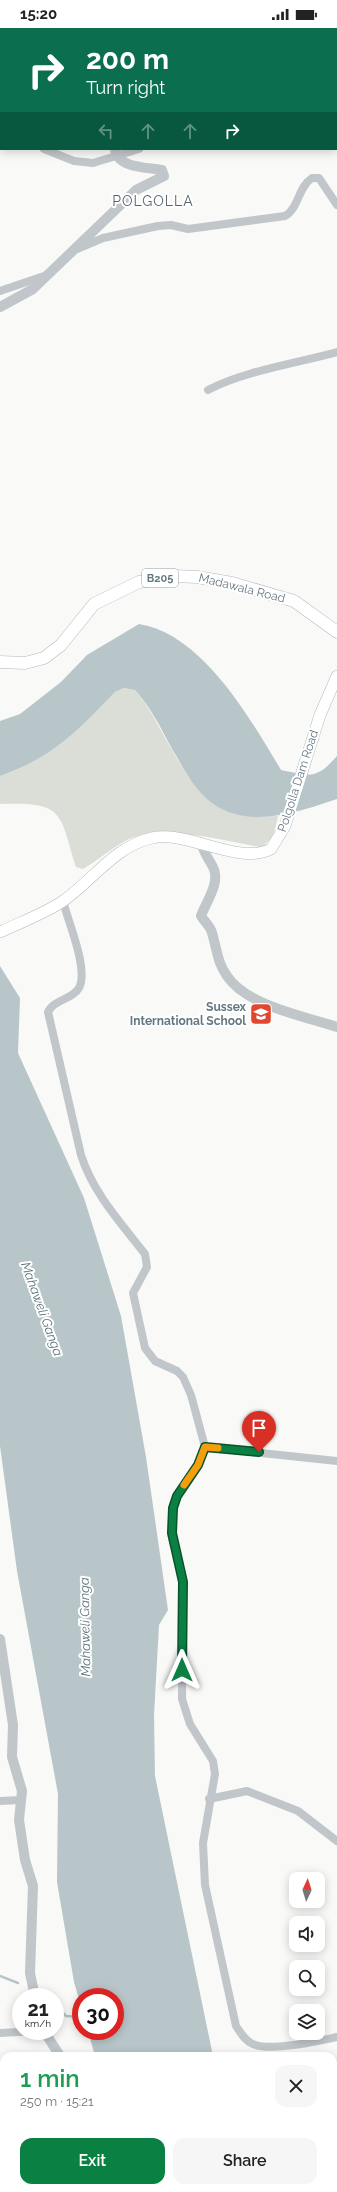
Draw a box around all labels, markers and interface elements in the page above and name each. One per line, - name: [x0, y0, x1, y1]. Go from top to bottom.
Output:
- text: 15:20: [20, 5, 57, 23]
- text: 200 m: [86, 43, 169, 76]
- icon: right: [20, 44, 72, 96]
- text: Turn right: [86, 77, 165, 98]
- icon: left: [95, 120, 117, 142]
- icon: ahead: [137, 120, 159, 142]
- icon: ahead: [179, 120, 201, 142]
- icon: right: [221, 120, 243, 142]
- district label: POLGOLLA: [112, 193, 194, 209]
- road number: B205: [142, 569, 178, 587]
- street label: Madawala Road: [197, 570, 287, 606]
- street label: Polgolla Dam Road: [275, 728, 321, 834]
- place label: Sussex International School: [130, 1000, 247, 1028]
- school or university icon: Sussex International School: [248, 1001, 274, 1027]
- water label: Mahaweli Ganga: [18, 1260, 66, 1358]
- pin: [242, 1411, 276, 1452]
- icon: arrive: [248, 1417, 270, 1439]
- water label: Mahaweli Ganga: [77, 1577, 93, 1677]
- position arrow: [161, 1649, 203, 1691]
- north arrow: [289, 1872, 325, 1908]
- map controls: [289, 1872, 325, 2040]
- button: sound: [289, 1916, 325, 1952]
- button: search: [289, 1960, 325, 1996]
- speed limit sign: 30: [72, 1988, 124, 2040]
- text: 21: [27, 1997, 49, 2021]
- button: layers: [289, 2004, 325, 2040]
- text: km/h: [25, 2018, 51, 2029]
- text: 1 min: [20, 2064, 80, 2093]
- button: close: [275, 2065, 317, 2107]
- text: 250 m · 15:21: [20, 2094, 94, 2109]
- button: Exit: [20, 2138, 165, 2184]
- button: Share: [173, 2138, 317, 2184]

